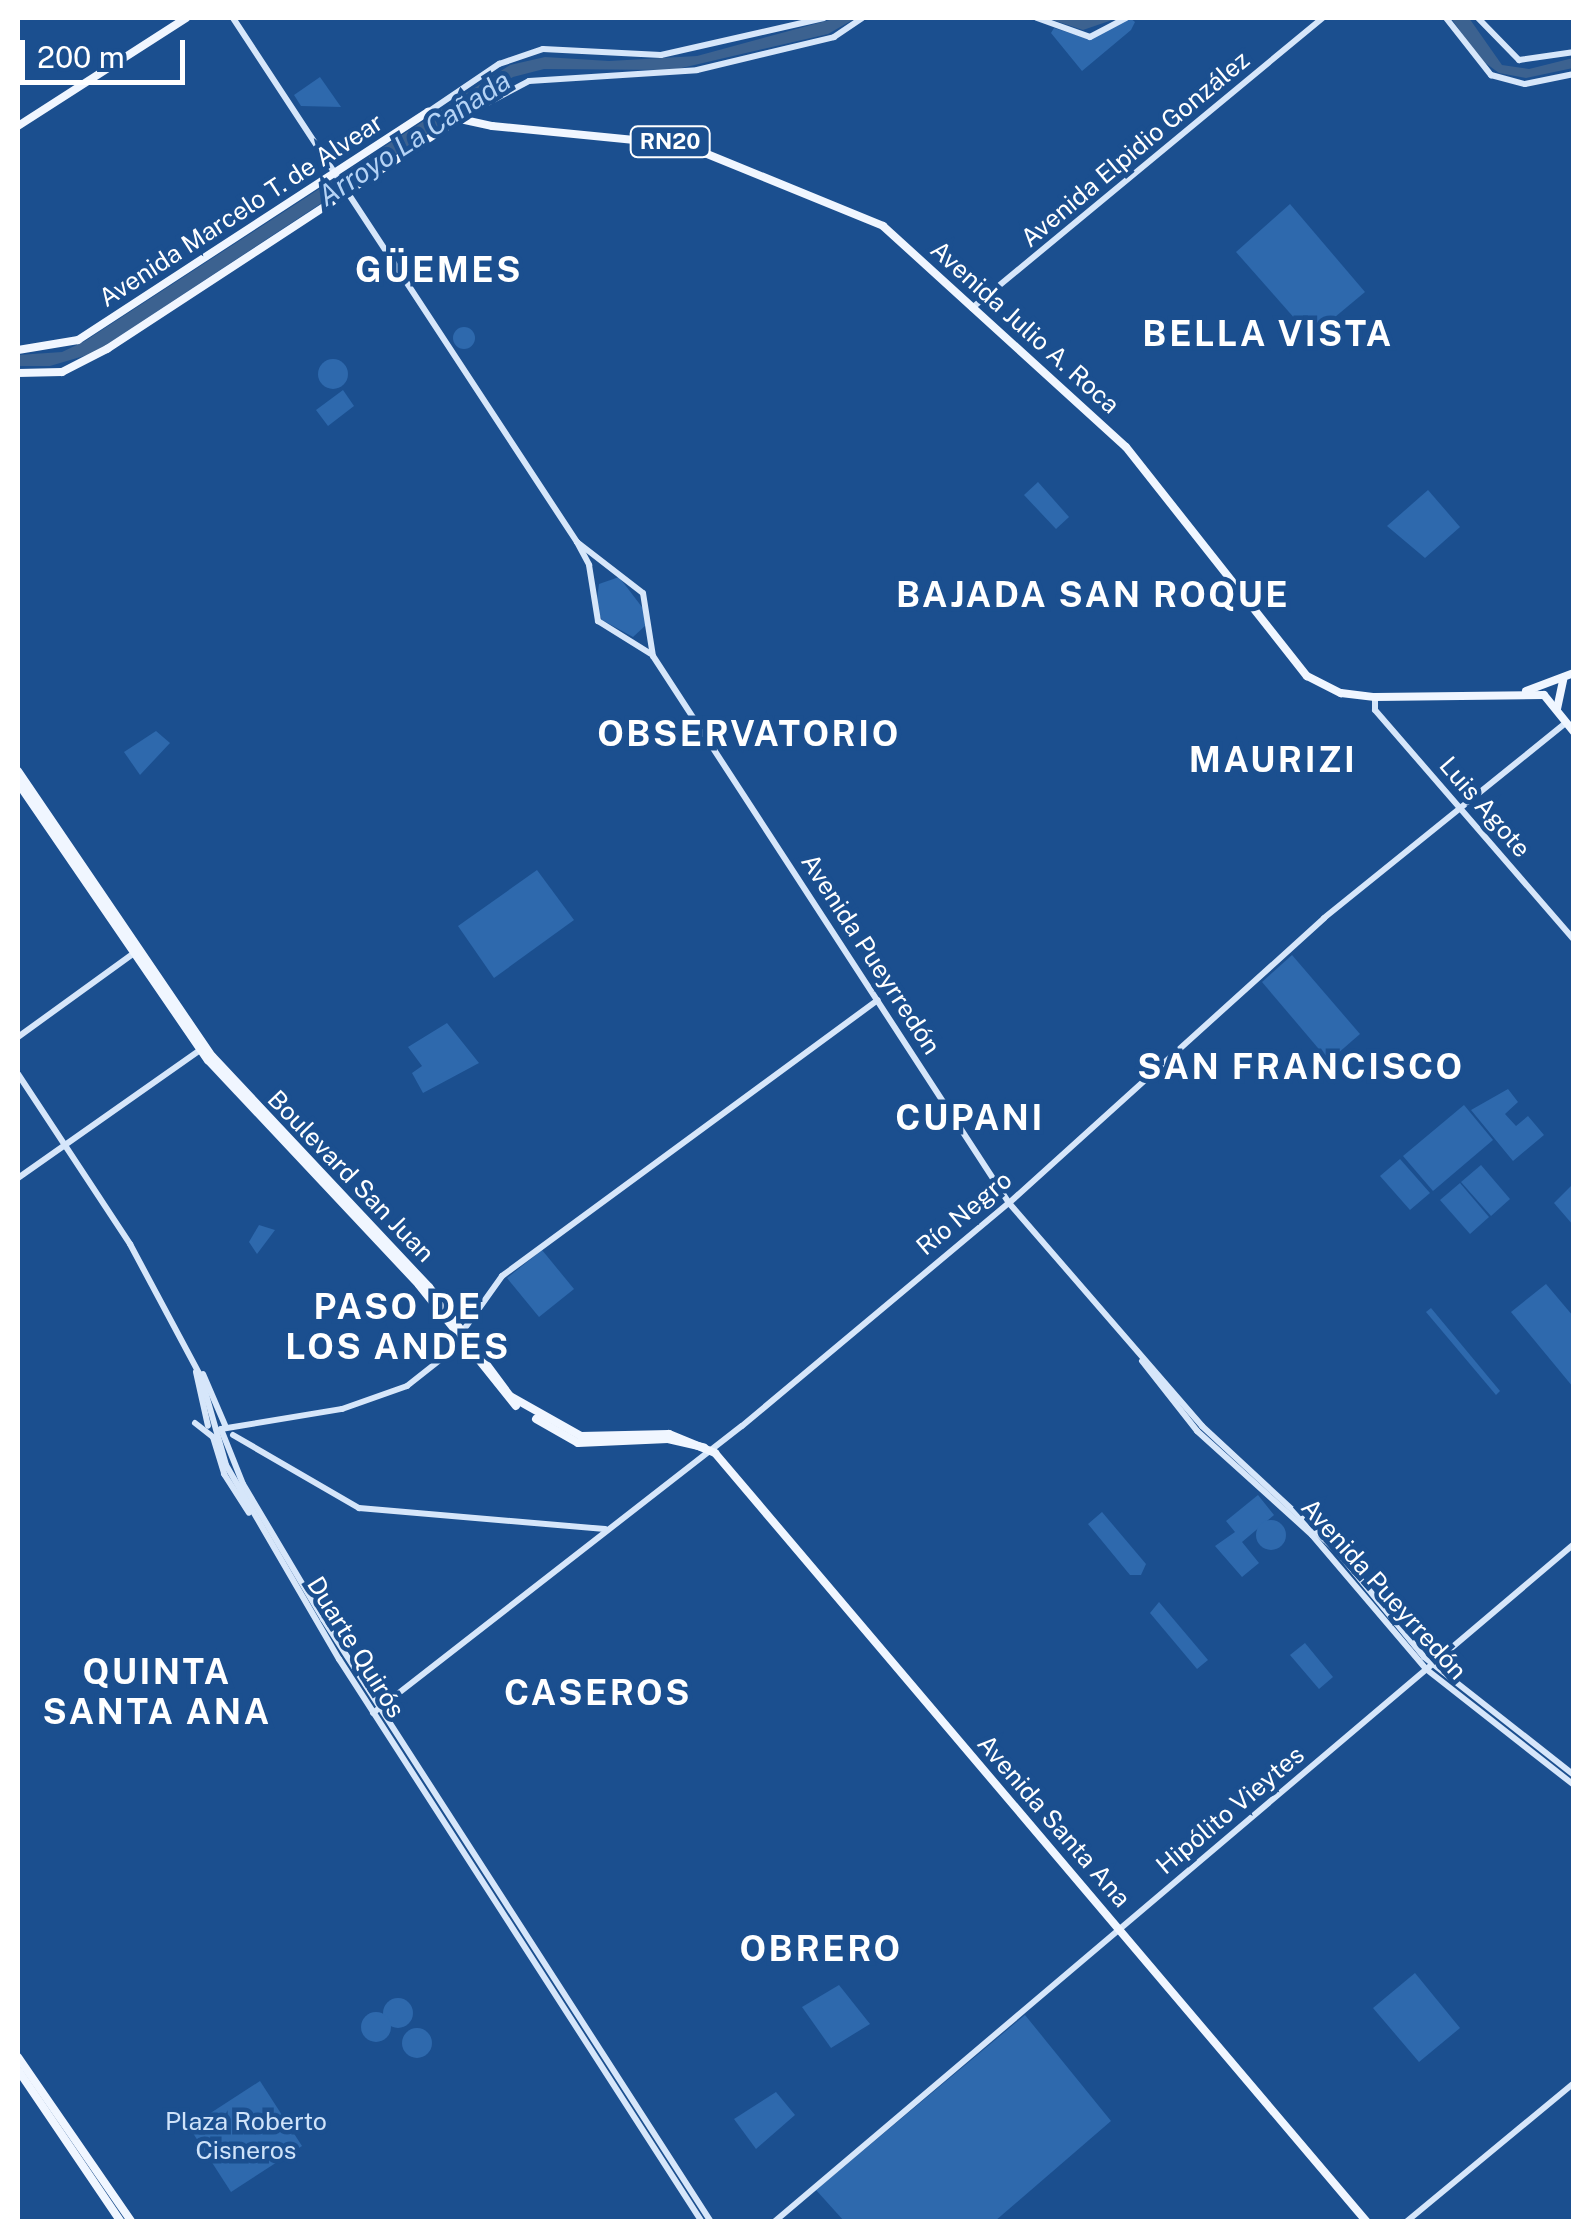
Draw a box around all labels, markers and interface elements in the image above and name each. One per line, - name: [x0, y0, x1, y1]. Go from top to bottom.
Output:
- scale bar: [25, 20, 190, 82]
- text: 200 m: [37, 39, 125, 75]
- street label: Avenida Elpidio González: [1015, 45, 1255, 253]
- water label: Arroyo La Cañada: [311, 63, 517, 213]
- street label: Avenida Marcelo T. de Alvear: [93, 107, 389, 313]
- road number: RN20: [628, 125, 712, 159]
- street label: Avenida Julio A. Roca: [924, 234, 1126, 420]
- district label: GÜEMES: [355, 249, 523, 291]
- district label: BELLA VISTA: [1142, 313, 1394, 355]
- district label: BAJADA SAN ROQUE: [896, 574, 1290, 616]
- district label: OBSERVATORIO: [597, 713, 901, 755]
- district label: MAURIZI: [1189, 739, 1357, 781]
- street label: Luis Agote: [1433, 750, 1537, 864]
- street label: Avenida Pueyrredón: [795, 848, 947, 1060]
- district label: SAN FRANCISCO: [1137, 1046, 1465, 1088]
- street label: Boulevard San Juan: [261, 1084, 441, 1268]
- district label: CUPANI: [895, 1097, 1045, 1139]
- street label: Río Negro: [910, 1165, 1018, 1261]
- district label: PASO DE LOS ANDES: [285, 1286, 511, 1368]
- street label: Avenida Pueyrredón: [1295, 1492, 1473, 1686]
- street label: Duarte Quirós: [301, 1571, 411, 1723]
- district label: QUINTA SANTA ANA: [42, 1651, 272, 1733]
- district label: CASEROS: [504, 1672, 692, 1714]
- street label: Avenida Santa Ana: [971, 1729, 1137, 1913]
- street label: Hipólito Vieytes: [1150, 1739, 1310, 1881]
- district label: OBRERO: [739, 1928, 903, 1970]
- park label: Plaza Roberto Cisneros: [165, 2107, 327, 2166]

